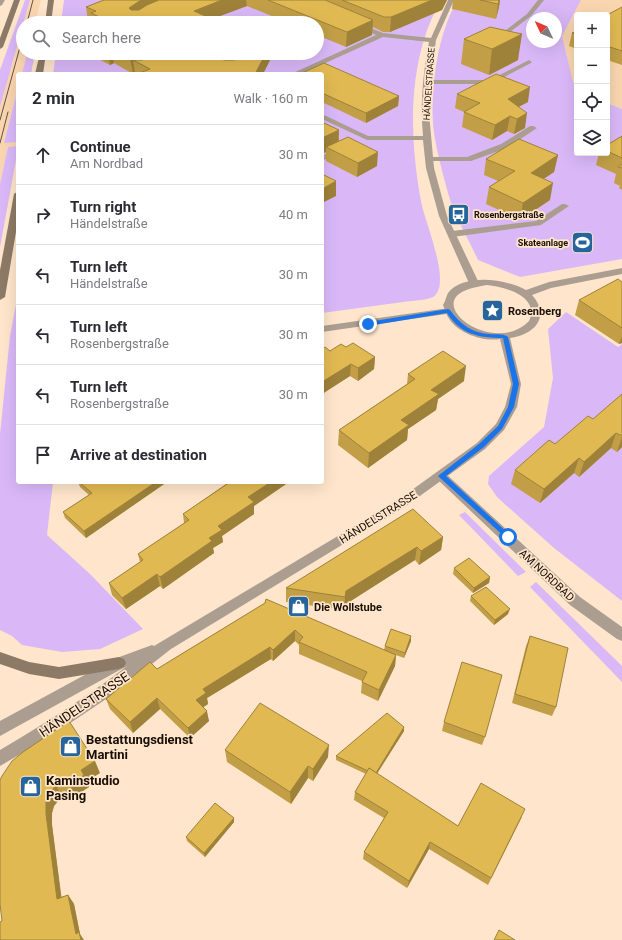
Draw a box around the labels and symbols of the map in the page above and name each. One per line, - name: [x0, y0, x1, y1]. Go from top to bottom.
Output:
- north arrow: [526, 12, 562, 48]
- street label: HÄNDELSTRASSE: [421, 47, 437, 121]
- bus stop icon: Rosenbergstraße: [446, 202, 472, 228]
- place label: Rosenbergstraße: [474, 210, 544, 220]
- sports icon: Skateanlage: [570, 230, 596, 256]
- place label: Skateanlage: [518, 238, 568, 248]
- place icon: Rosenberg: [479, 298, 505, 324]
- place label: Rosenberg: [508, 305, 561, 318]
- route end: [359, 315, 377, 333]
- street label: HÄNDELSTRASSE: [337, 488, 419, 546]
- route start: [499, 528, 517, 546]
- street label: AM NORDBAD: [517, 547, 577, 604]
- shop icon: Die Wollstube: [285, 594, 311, 620]
- place label: Die Wollstube: [314, 601, 382, 614]
- street label: HÄNDELSTRASSE: [37, 669, 132, 740]
- place label: Bestattungsdienst Martini: [86, 732, 194, 762]
- shop icon: Bestattungsdienst Martini: [57, 733, 83, 759]
- place label: Kaminstudio Pasing: [46, 773, 120, 803]
- shop icon: Kaminstudio Pasing: [17, 774, 43, 800]

